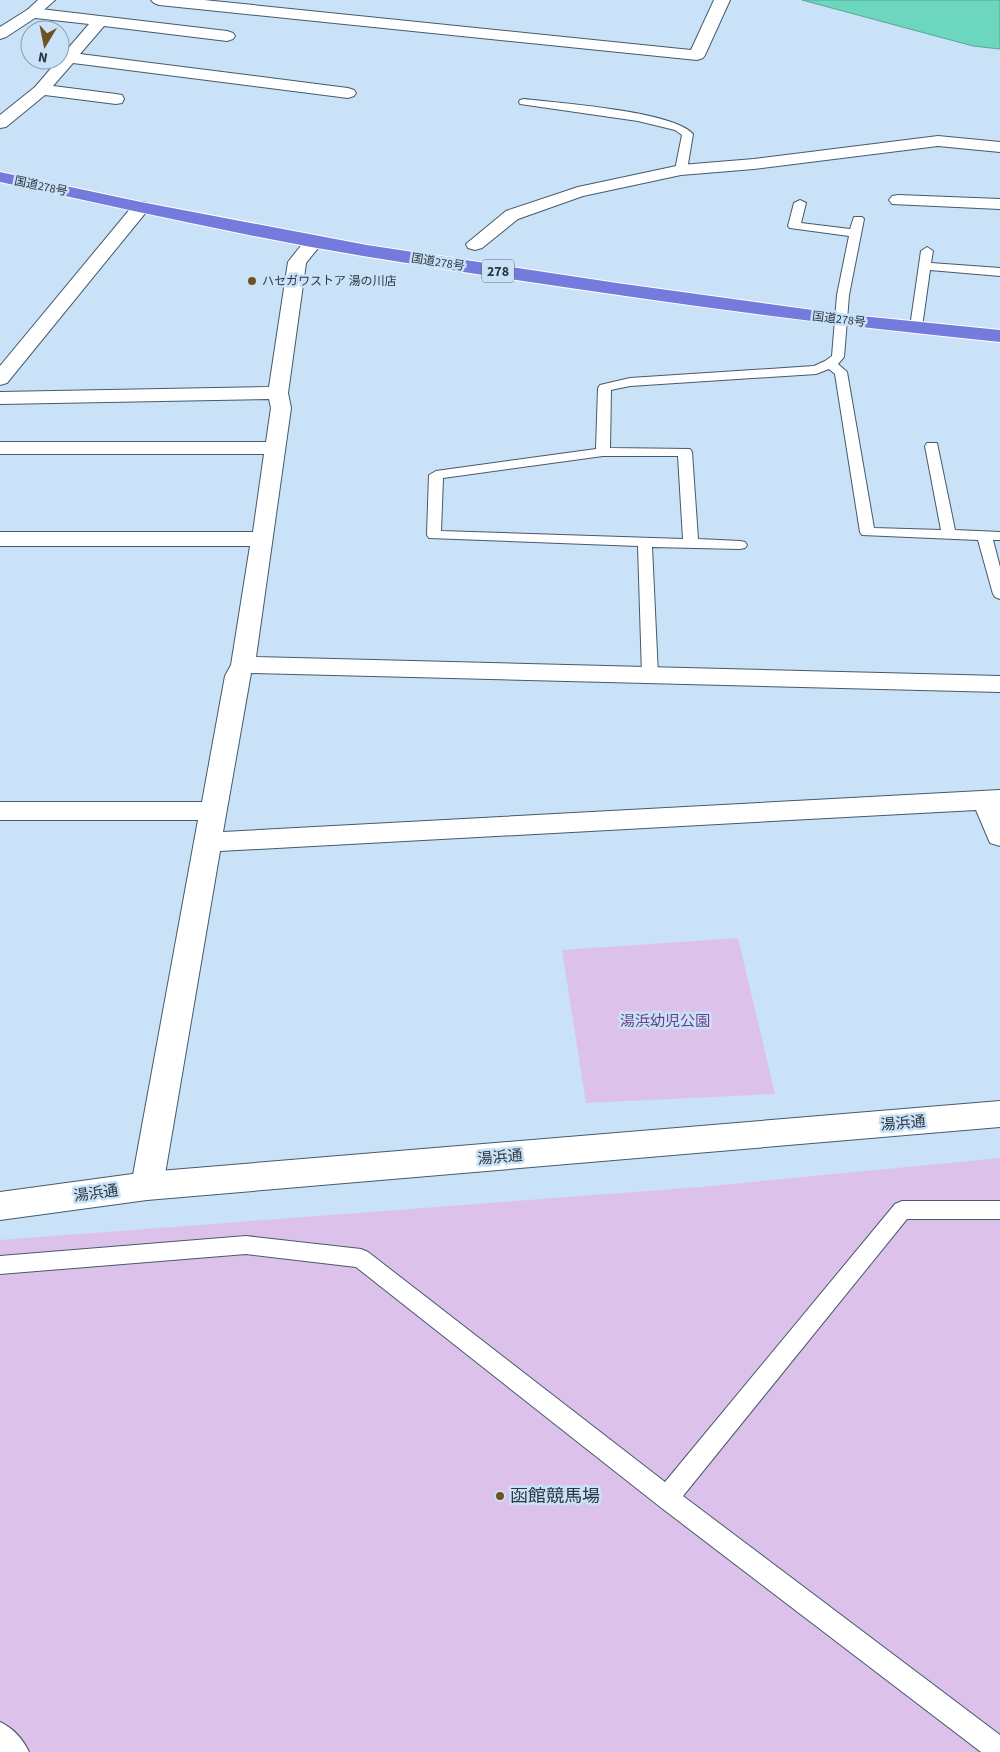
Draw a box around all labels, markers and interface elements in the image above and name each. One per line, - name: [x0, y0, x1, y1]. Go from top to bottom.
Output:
- north arrow: [20, 20, 70, 70]
- text: N: [37, 46, 49, 67]
- street label: 国道278号: [13, 173, 69, 200]
- street label: 国道278号: [410, 250, 466, 275]
- road number: 278: [482, 260, 514, 282]
- place label: ハセガワストア 湯の川店: [262, 273, 396, 290]
- marker: ハセガワストア 湯の川店: [246, 275, 258, 287]
- street label: 国道278号: [811, 308, 867, 331]
- park label: 湯浜幼児公園: [620, 1011, 710, 1032]
- street label: 湯浜通: [880, 1111, 926, 1136]
- street label: 湯浜通: [477, 1145, 523, 1170]
- street label: 湯浜通: [72, 1180, 120, 1207]
- place label: 函館競馬場: [510, 1484, 600, 1509]
- marker: 函館競馬場: [494, 1490, 506, 1502]

